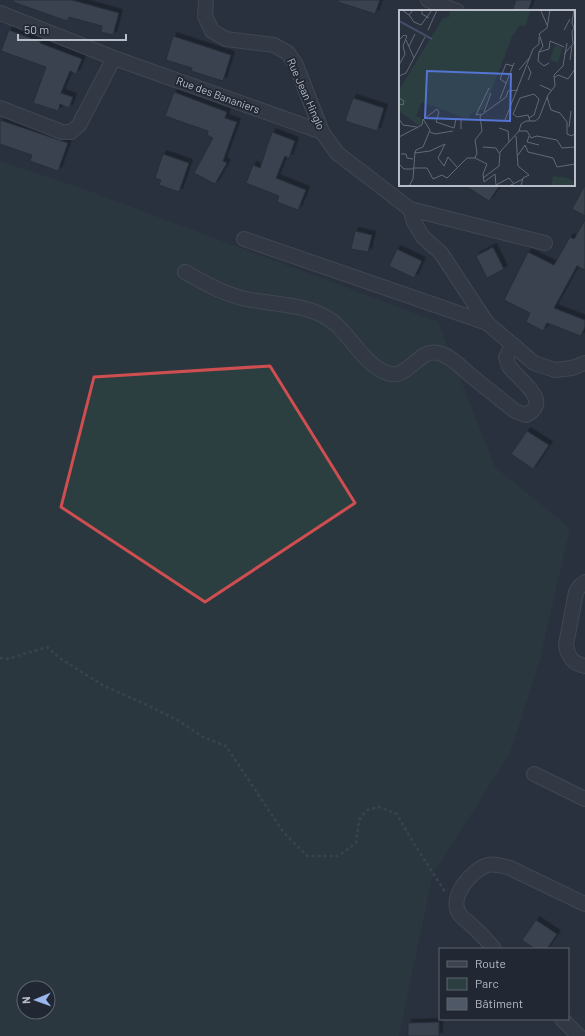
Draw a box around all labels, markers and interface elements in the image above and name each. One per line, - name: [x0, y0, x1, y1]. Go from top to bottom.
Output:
- inset map: [399, 10, 575, 186]
- scale bar: [18, 16, 126, 42]
- text: 50 m: [24, 22, 49, 36]
- street label: Rue Jean Hinglo: [285, 56, 328, 132]
- street label: Rue des Bananiers: [175, 73, 262, 116]
- legend: [439, 948, 569, 1020]
- text: Route: [475, 956, 506, 970]
- text: Parc: [475, 976, 499, 990]
- north arrow: [16, 980, 56, 1020]
- text: N: [19, 996, 32, 1004]
- text: Bâtiment: [475, 996, 523, 1010]

